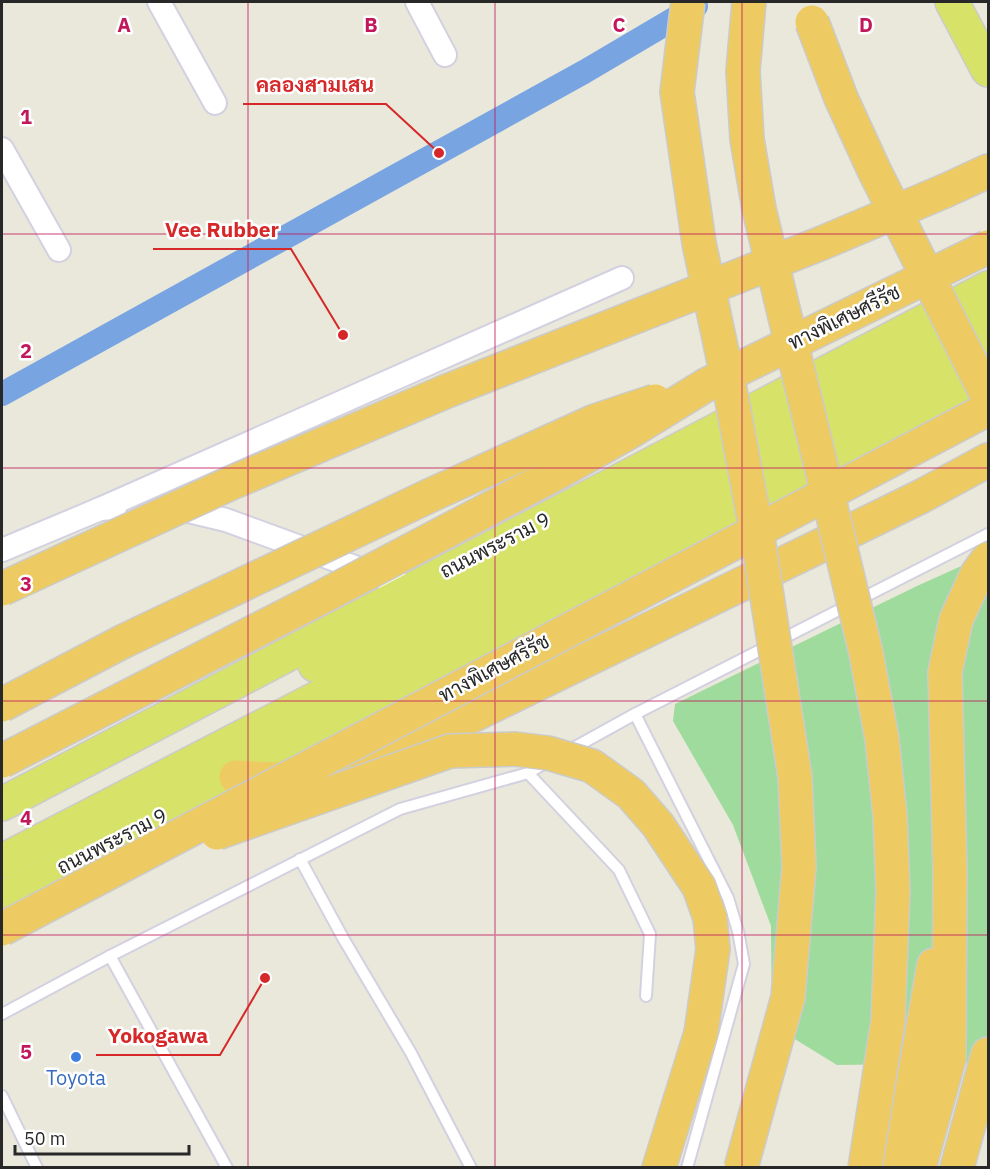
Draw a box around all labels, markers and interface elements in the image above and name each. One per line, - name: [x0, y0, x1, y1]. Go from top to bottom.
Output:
- text: A: [117, 11, 131, 38]
- text: B: [364, 11, 378, 38]
- text: C: [612, 11, 626, 38]
- text: D: [859, 11, 873, 38]
- callout: คลองสามเสน: [243, 65, 386, 104]
- text: คลองสามเสน: [256, 70, 374, 98]
- text: 1: [20, 103, 32, 130]
- callout: Vee Rubber: [153, 210, 291, 249]
- text: Vee Rubber: [165, 215, 279, 243]
- street label: ทางพิเศษศรีรัช: [783, 278, 904, 355]
- text: 2: [20, 337, 32, 364]
- street label: ถนนพระราม 9: [435, 505, 554, 584]
- text: 3: [20, 570, 32, 597]
- street label: ทางพิเศษศรีรัช: [434, 627, 554, 708]
- street label: ถนนพระราม 9: [52, 801, 171, 880]
- text: 4: [20, 804, 32, 831]
- callout: Yokogawa: [96, 1016, 220, 1055]
- text: Yokogawa: [108, 1021, 208, 1049]
- text: 5: [20, 1038, 32, 1065]
- marker: Toyota: [69, 1050, 83, 1064]
- place label: Toyota: [46, 1064, 106, 1091]
- scale bar: [15, 1118, 189, 1156]
- text: 50 m: [24, 1127, 66, 1150]

